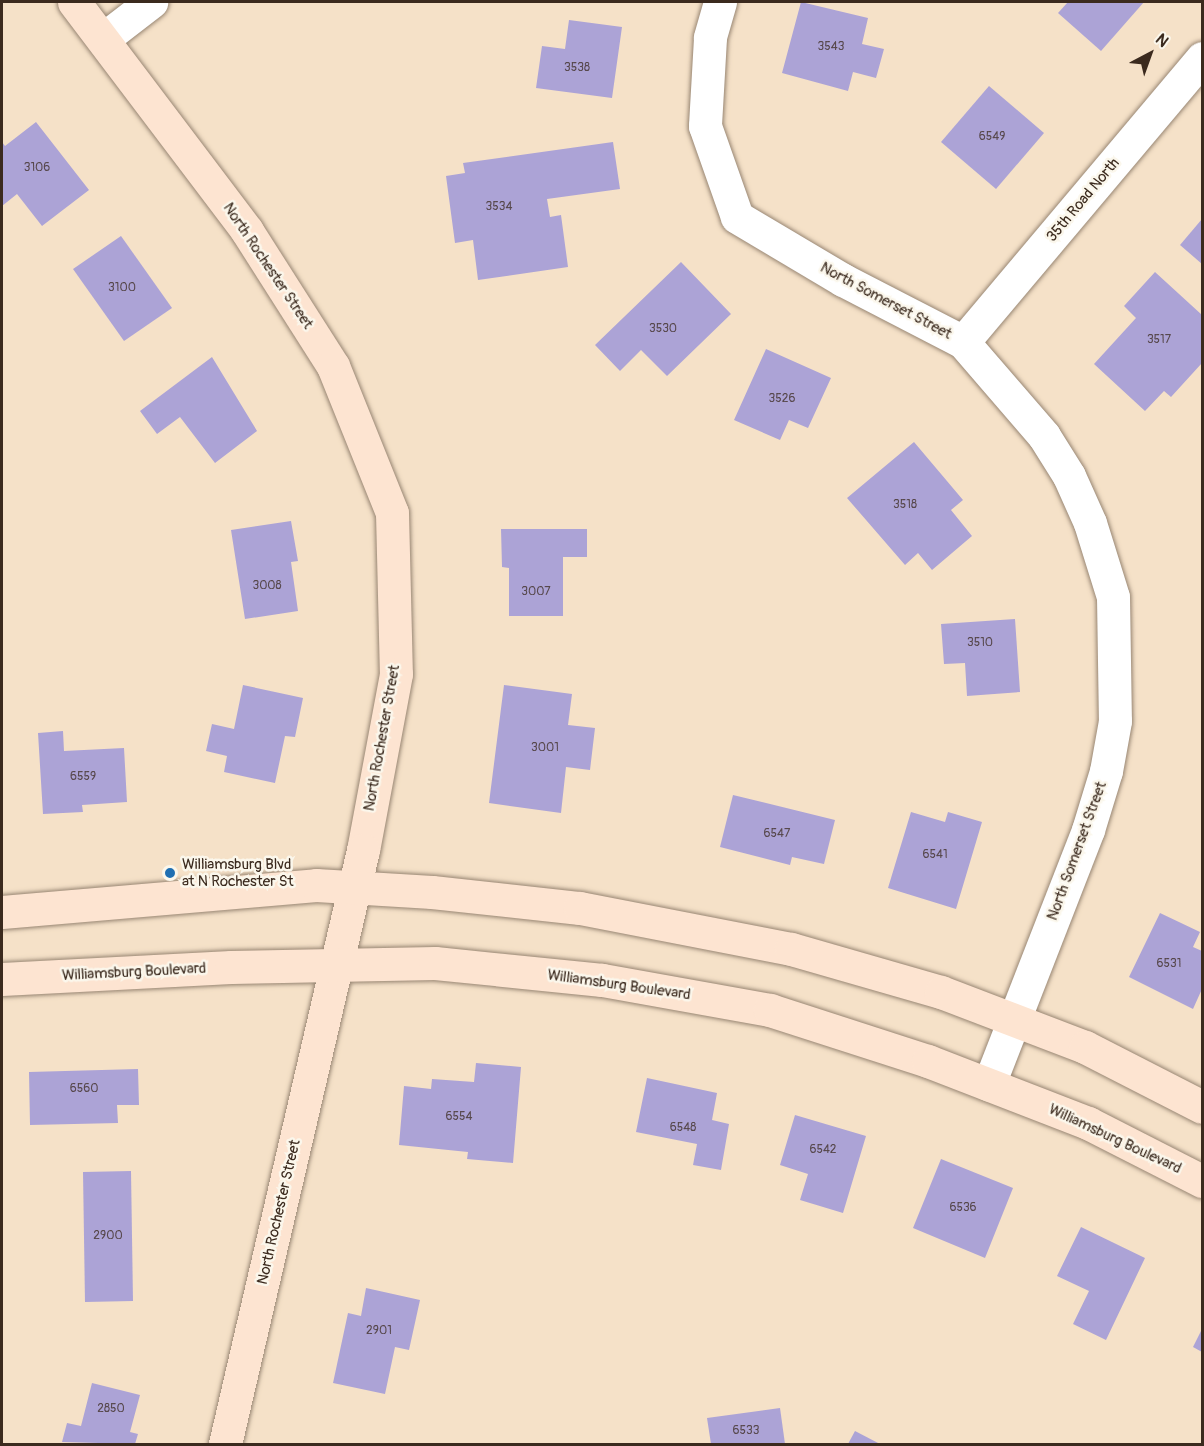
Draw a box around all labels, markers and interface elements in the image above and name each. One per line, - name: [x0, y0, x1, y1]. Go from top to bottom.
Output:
- north arrow: [1120, 24, 1180, 84]
- text: N: [1151, 29, 1172, 52]
- house number: 3543: [818, 40, 844, 54]
- house number: 3538: [564, 61, 590, 75]
- house number: 6549: [979, 130, 1005, 144]
- street label: 35th Road North: [1043, 154, 1123, 246]
- house number: 3106: [24, 161, 50, 175]
- street label: North Rochester Street: [219, 200, 317, 332]
- house number: 3534: [486, 200, 512, 214]
- street label: North Somerset Street: [817, 259, 955, 343]
- house number: 3100: [108, 281, 136, 295]
- house number: 3530: [649, 322, 677, 336]
- house number: 3517: [1147, 333, 1171, 347]
- house number: 3526: [769, 392, 795, 406]
- house number: 3518: [893, 498, 917, 512]
- house number: 3008: [252, 579, 282, 593]
- house number: 3007: [521, 585, 551, 599]
- house number: 3510: [967, 636, 993, 650]
- street label: North Rochester Street: [360, 664, 404, 812]
- house number: 3001: [531, 741, 559, 755]
- house number: 6559: [70, 770, 96, 784]
- street label: North Somerset Street: [1044, 779, 1110, 923]
- house number: 6547: [764, 827, 790, 841]
- house number: 6541: [922, 848, 948, 862]
- place label: Williamsburg Blvd at N Rochester St: [182, 855, 294, 890]
- marker: Williamsburg Blvd at N Rochester St: [163, 866, 177, 880]
- house number: 6531: [1157, 957, 1181, 971]
- street label: Williamsburg Boulevard: [61, 959, 207, 985]
- street label: Williamsburg Boulevard: [546, 966, 692, 1004]
- house number: 6560: [70, 1082, 98, 1096]
- street label: Williamsburg Boulevard: [1046, 1100, 1184, 1178]
- house number: 6554: [446, 1110, 472, 1124]
- house number: 6548: [670, 1121, 696, 1135]
- street label: North Rochester Street: [254, 1138, 304, 1286]
- house number: 6542: [809, 1143, 837, 1157]
- house number: 6536: [949, 1201, 977, 1215]
- house number: 2900: [93, 1229, 123, 1243]
- house number: 2901: [366, 1324, 392, 1338]
- house number: 2850: [97, 1402, 125, 1416]
- house number: 6533: [733, 1424, 759, 1438]

